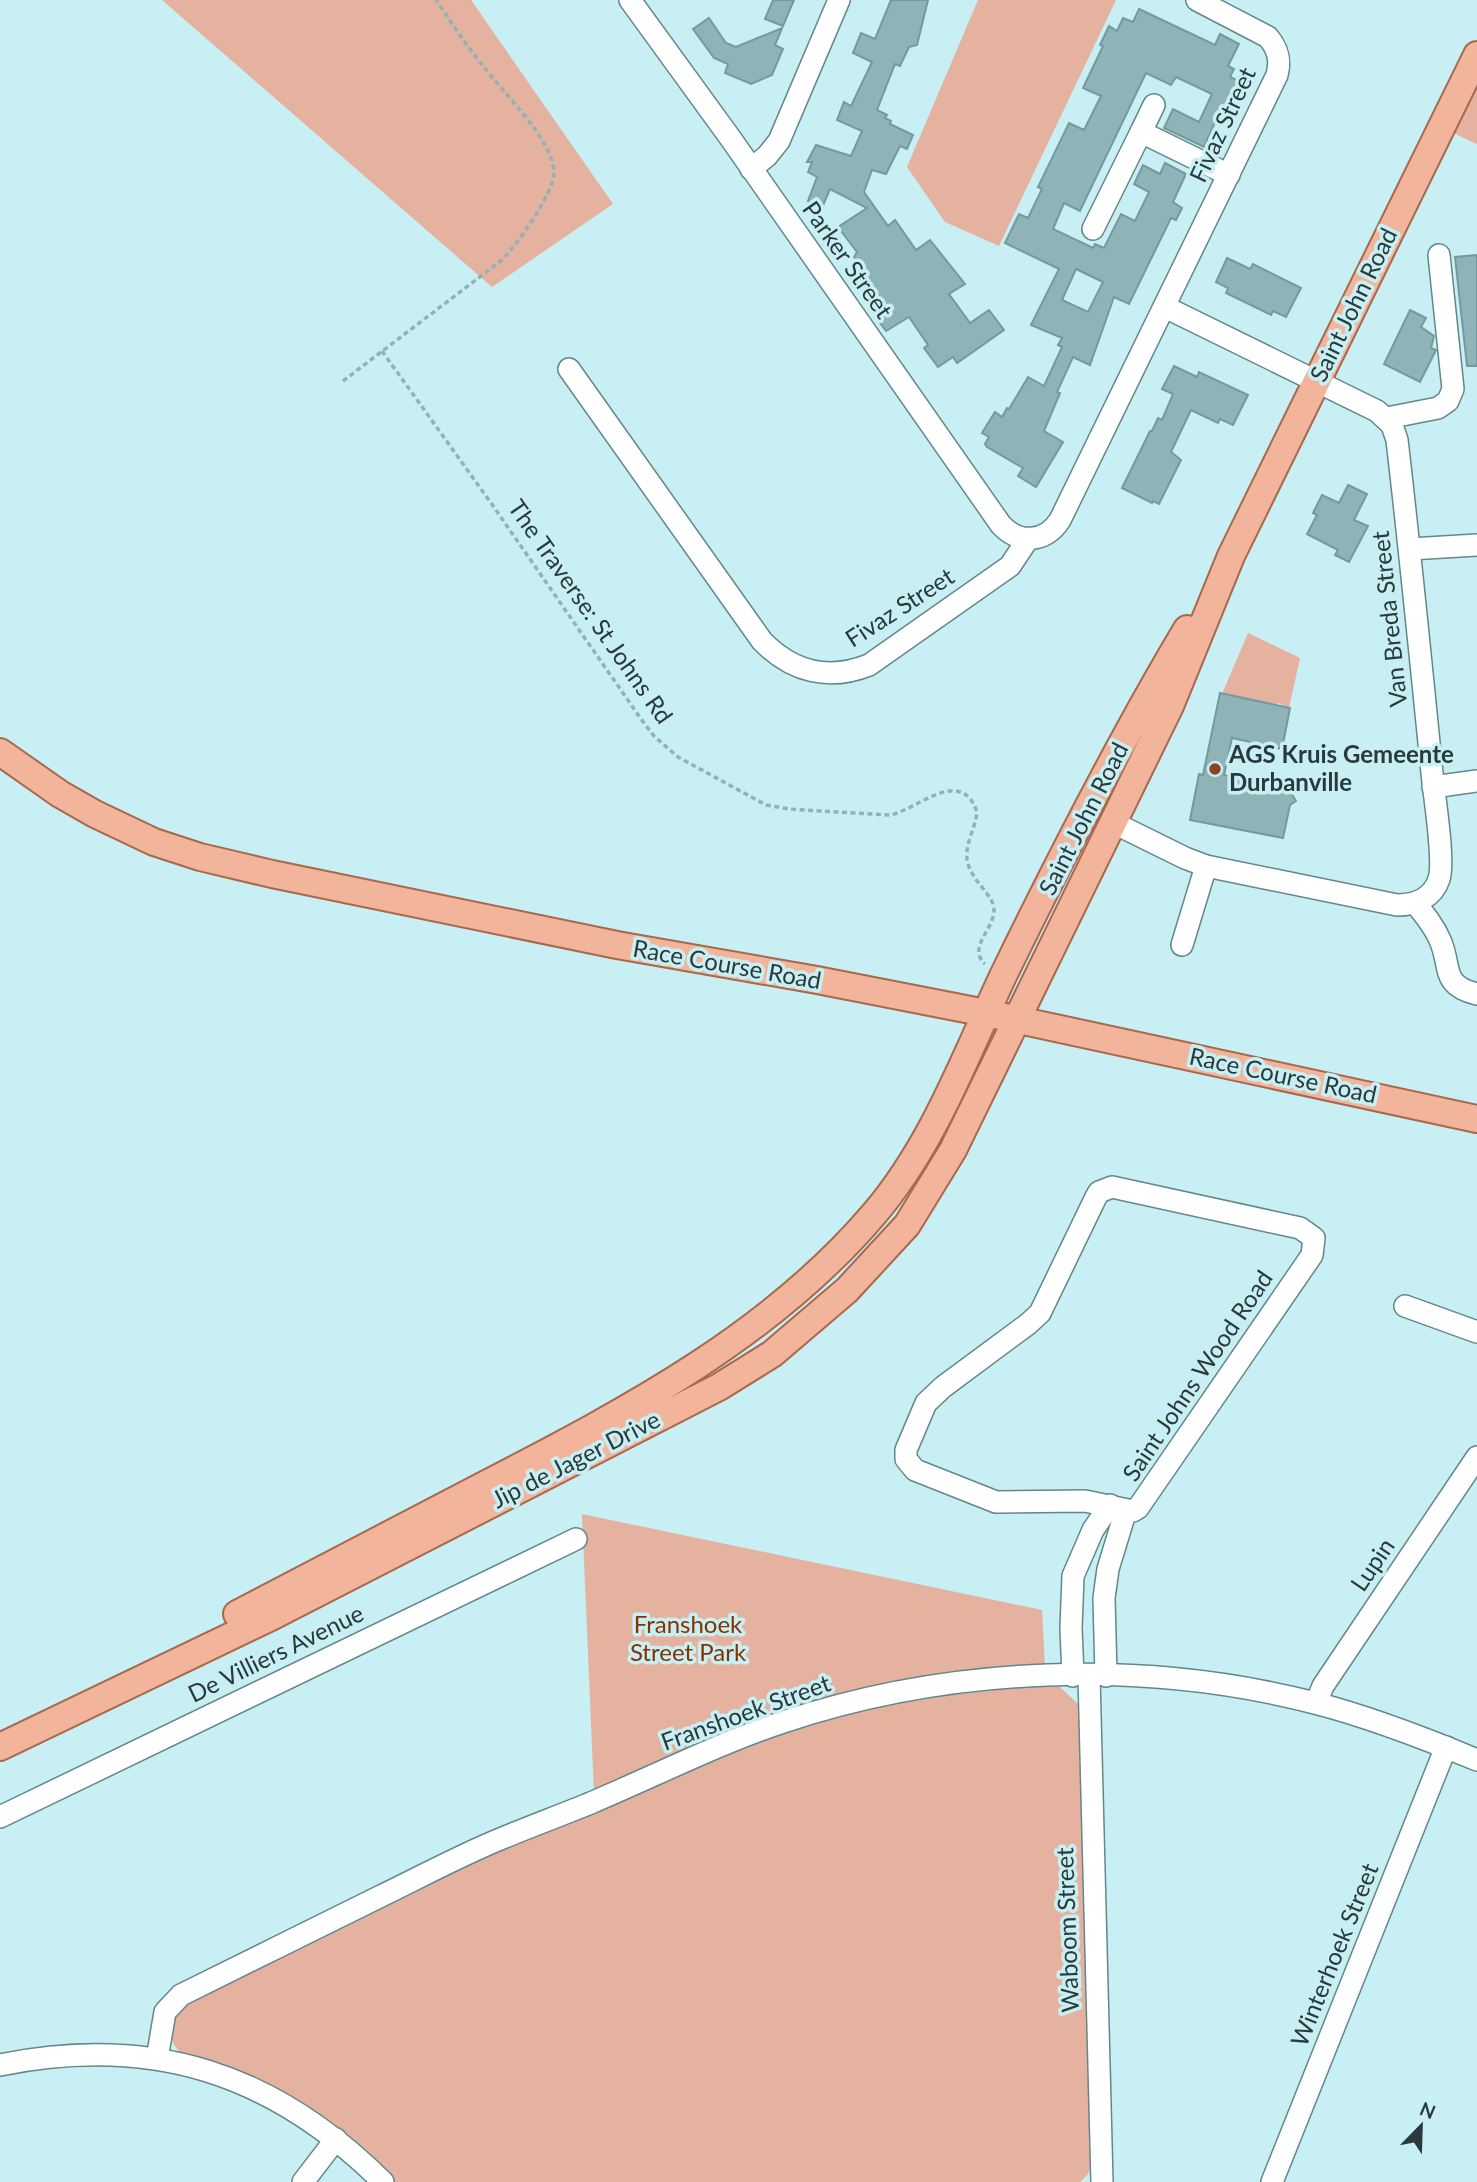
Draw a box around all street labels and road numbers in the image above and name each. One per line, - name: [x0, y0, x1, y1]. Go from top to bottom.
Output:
- street label: Fivaz Street: [1182, 62, 1261, 186]
- street label: Parker Street: [797, 195, 899, 324]
- street label: Saint John Road: [1303, 223, 1402, 386]
- street label: The Traverse: St Johns Rd: [503, 494, 680, 729]
- street label: Van Breda Street: [1365, 529, 1412, 709]
- street label: Fivaz Street: [839, 561, 959, 653]
- street label: Saint John Road: [1032, 737, 1134, 899]
- street label: Race Course Road: [631, 933, 824, 994]
- street label: Race Course Road: [1187, 1041, 1380, 1109]
- street label: Saint Johns Wood Road: [1115, 1264, 1278, 1486]
- street label: Jip de Jager Drive: [486, 1404, 664, 1514]
- street label: Lupin: [1344, 1532, 1400, 1596]
- street label: De Villiers Avenue: [183, 1598, 368, 1708]
- street label: Franshoek Street: [657, 1667, 834, 1756]
- street label: Waboom Street: [1049, 1847, 1084, 2013]
- street label: Winterhoek Street: [1284, 1858, 1384, 2050]

